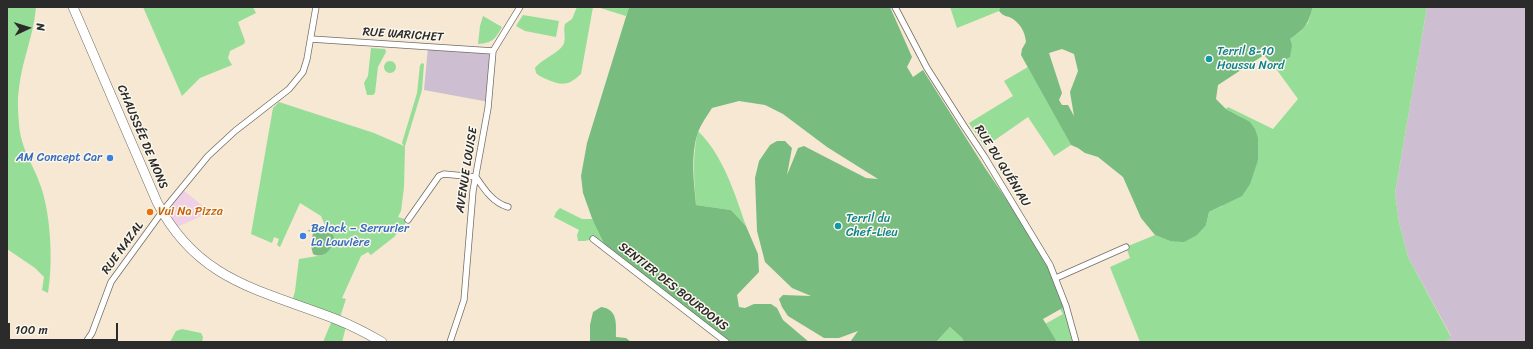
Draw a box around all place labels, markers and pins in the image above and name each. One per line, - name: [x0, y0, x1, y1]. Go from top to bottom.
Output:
- place label: Terril 8-10 Houssu Nord: [1217, 45, 1284, 73]
- marker: Terril 8-10 Houssu Nord: [1204, 54, 1214, 64]
- place label: AM Concept Car: [16, 151, 102, 165]
- marker: AM Concept Car: [105, 153, 115, 163]
- place label: Vui Na Pizza: [158, 205, 223, 219]
- marker: Vui Na Pizza: [145, 207, 155, 217]
- place label: Terril du Chef-Lieu: [846, 212, 898, 240]
- marker: Terril du Chef-Lieu: [833, 221, 843, 231]
- place label: Belock – Serrurier La Louvière: [311, 222, 409, 250]
- marker: Belock – Serrurier La Louvière: [298, 231, 308, 241]

